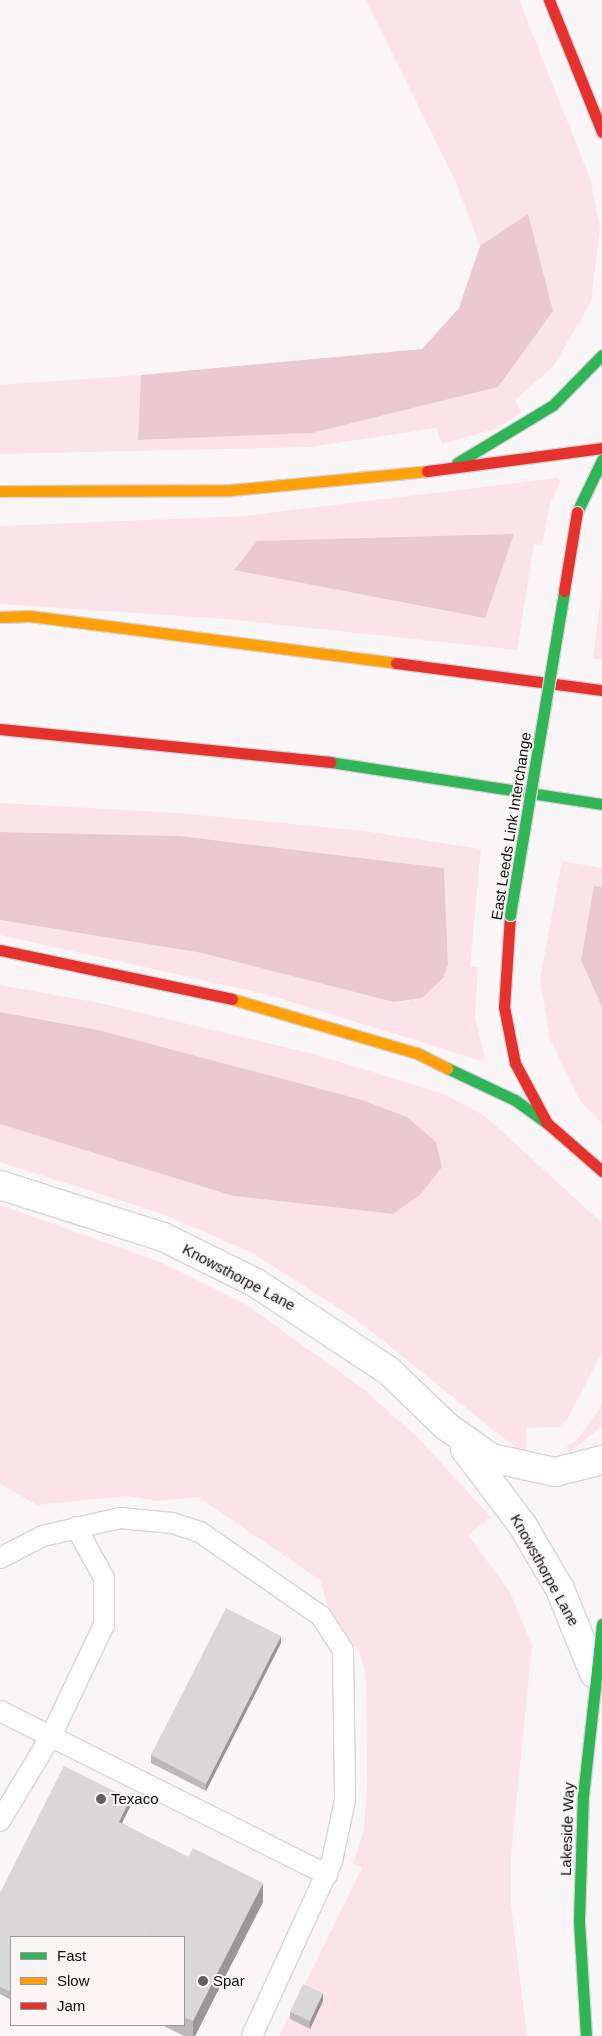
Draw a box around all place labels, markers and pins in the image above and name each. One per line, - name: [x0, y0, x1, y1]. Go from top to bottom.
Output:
- place label: Texaco: [111, 1790, 159, 1808]
- marker: Texaco: [95, 1793, 107, 1805]
- place label: Spar: [213, 1972, 245, 1990]
- marker: Spar: [197, 1975, 209, 1987]

